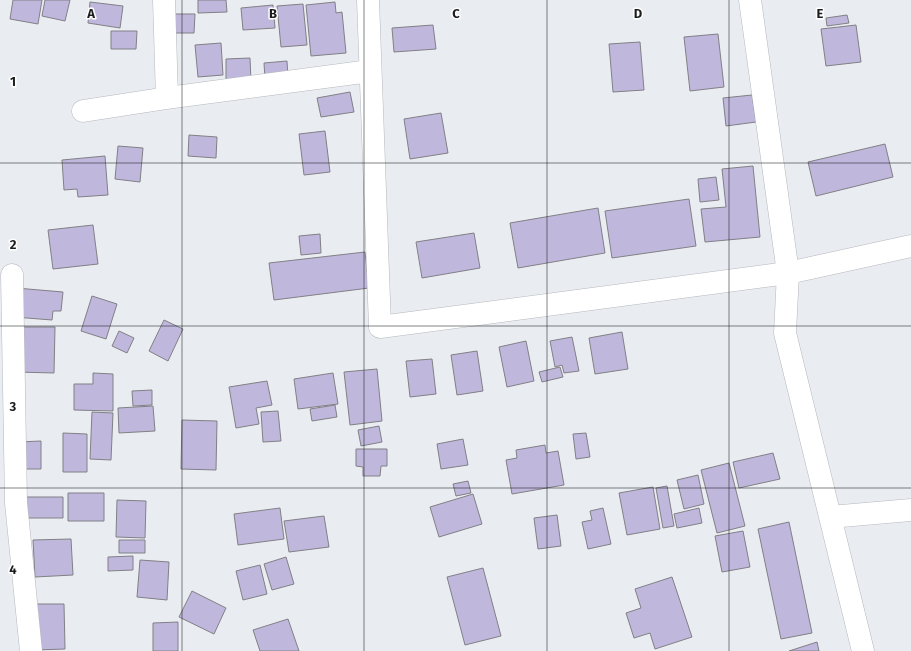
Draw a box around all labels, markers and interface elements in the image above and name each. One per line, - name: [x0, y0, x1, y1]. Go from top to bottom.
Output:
- text: A: [86, 6, 95, 21]
- text: B: [269, 6, 277, 21]
- text: C: [452, 6, 460, 21]
- text: D: [634, 6, 643, 21]
- text: E: [817, 6, 824, 21]
- text: 1: [10, 74, 16, 89]
- text: 2: [10, 237, 17, 252]
- text: 3: [9, 399, 17, 414]
- text: 4: [9, 562, 17, 577]

